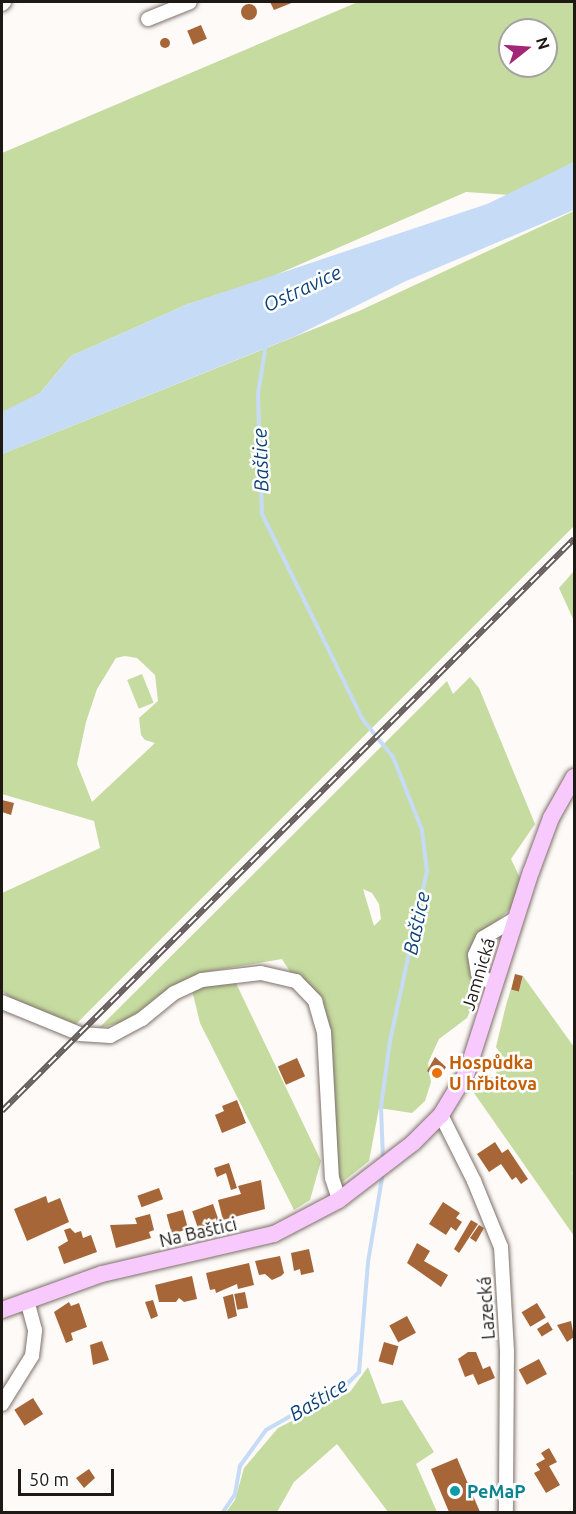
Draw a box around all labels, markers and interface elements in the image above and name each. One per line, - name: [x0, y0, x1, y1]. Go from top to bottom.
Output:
- north arrow: [498, 18, 558, 78]
- text: N: [533, 35, 554, 52]
- water label: Ostravice: [259, 259, 345, 317]
- water label: Baštice: [247, 428, 273, 492]
- water label: Baštice: [398, 889, 434, 957]
- street label: Jamnická: [457, 935, 499, 1013]
- place label: Hospůdka U hřbitova: [449, 1052, 537, 1094]
- marker: Hospůdka U hřbitova: [430, 1066, 444, 1080]
- street label: Na Baštici: [157, 1213, 239, 1251]
- street label: Lazecká: [473, 1276, 499, 1340]
- water label: Baštice: [285, 1372, 351, 1426]
- scale bar: [21, 1457, 117, 1495]
- text: 50 m: [29, 1469, 69, 1489]
- place label: PeMaP: [467, 1480, 526, 1502]
- marker: PeMaP: [448, 1484, 462, 1498]

